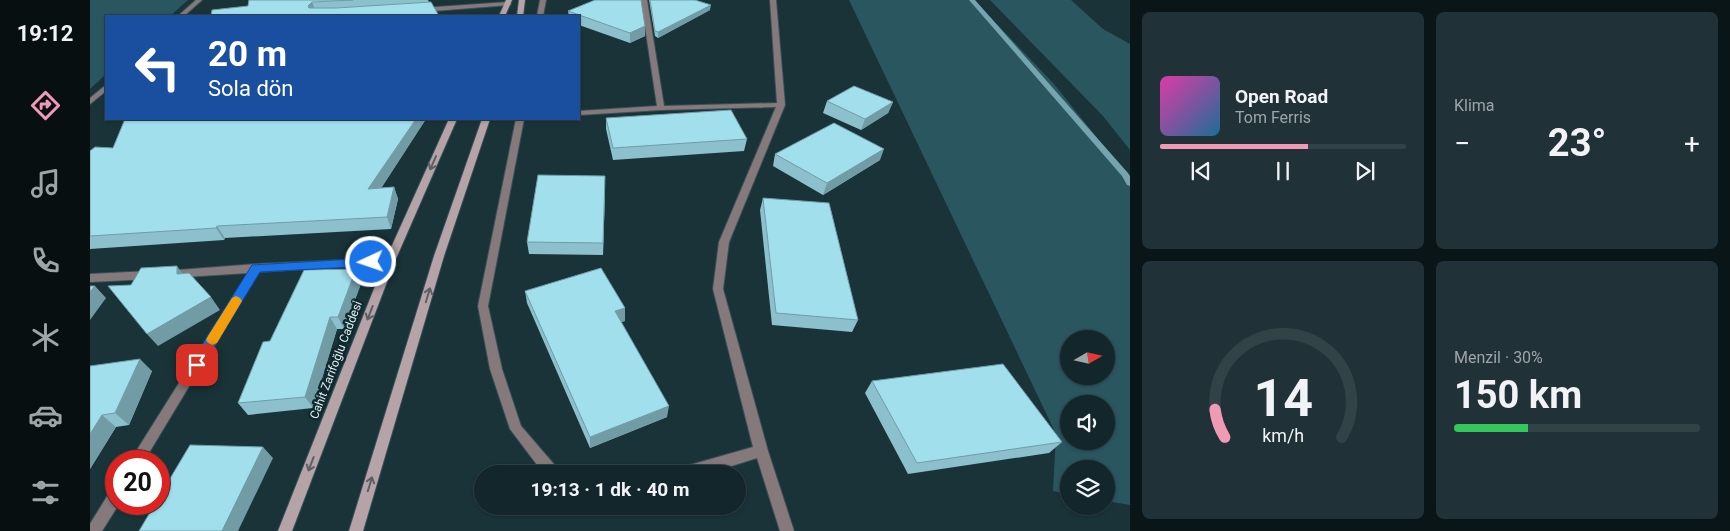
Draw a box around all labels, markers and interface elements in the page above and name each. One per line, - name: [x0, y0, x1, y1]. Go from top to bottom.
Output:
- text: 19:12: [17, 21, 73, 46]
- text: 20 m: [208, 34, 287, 75]
- icon: left: [125, 35, 190, 100]
- text: Sola dön: [208, 76, 294, 101]
- text: Open Road: [1235, 85, 1328, 108]
- icon: directions: [28, 88, 63, 123]
- text: Klima: [1454, 96, 1495, 115]
- text: Tom Ferris: [1235, 108, 1311, 127]
- text: 23°: [1548, 121, 1606, 165]
- text: −: [1454, 127, 1470, 160]
- text: +: [1684, 127, 1700, 160]
- one-way arrow: [428, 155, 438, 170]
- icon: previous: [1187, 157, 1215, 185]
- icon: pause: [1269, 157, 1297, 185]
- icon: next: [1351, 157, 1379, 185]
- icon: music: [28, 166, 63, 201]
- position arrow: [344, 235, 396, 287]
- icon: phone: [28, 243, 63, 278]
- one-way arrow: [423, 288, 433, 304]
- street label: Cahit Zarifoğlu Caddesi: [307, 299, 365, 421]
- one-way arrow: [365, 305, 374, 320]
- icon: climate: [28, 320, 63, 355]
- north arrow: [1060, 330, 1115, 385]
- map controls: [1060, 330, 1115, 515]
- pin: [176, 344, 218, 386]
- text: Menzil · 30%: [1454, 348, 1543, 367]
- icon: arrive: [183, 351, 211, 379]
- text: 14: [1253, 368, 1313, 429]
- text: 150 km: [1454, 373, 1582, 417]
- button: sound: [1060, 395, 1115, 450]
- icon: car: [28, 398, 63, 433]
- text: km/h: [1262, 425, 1304, 446]
- speed limit sign: 20: [105, 450, 170, 515]
- one-way arrow: [306, 456, 315, 471]
- button: layers: [1060, 460, 1115, 515]
- icon: filters: [28, 475, 63, 510]
- one-way arrow: [365, 477, 375, 493]
- text: 19:13 · 1 dk · 40 m: [531, 478, 689, 501]

